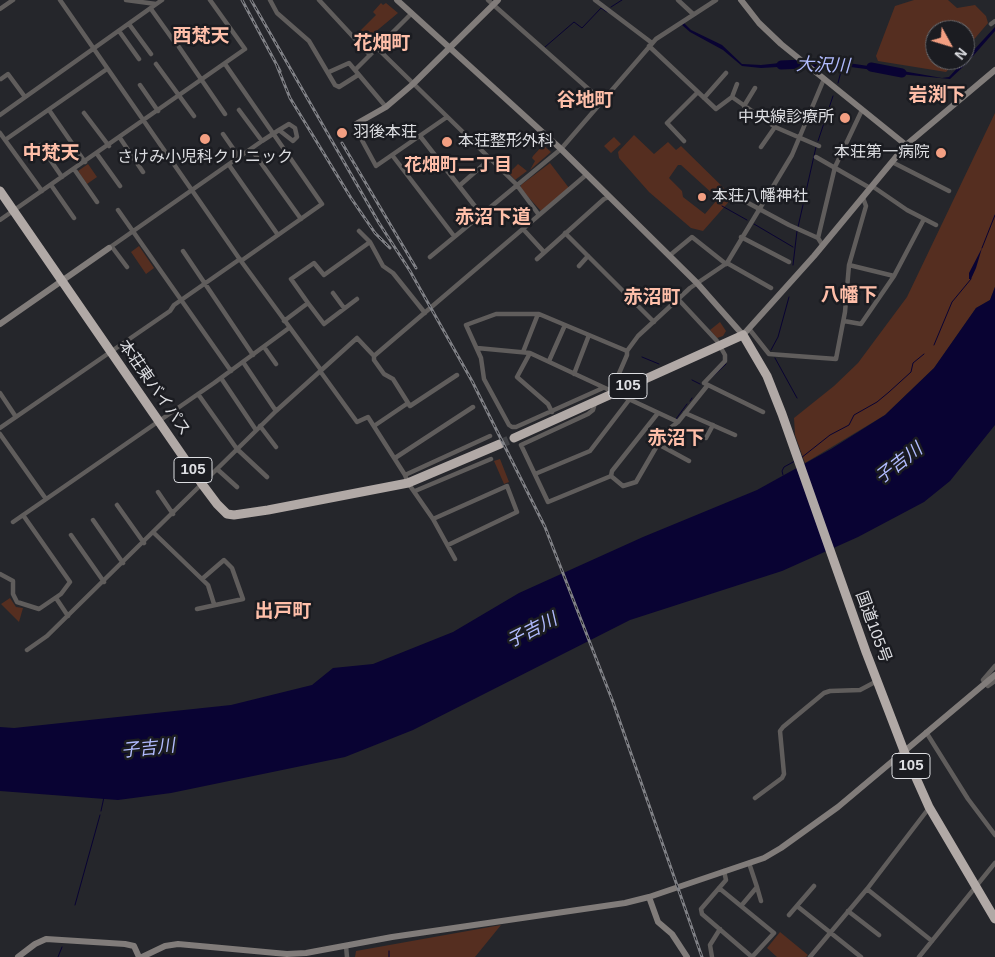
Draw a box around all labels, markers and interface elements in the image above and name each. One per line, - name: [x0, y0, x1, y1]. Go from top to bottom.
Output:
- north arrow: [925, 20, 975, 70]
- district label: 西梵天: [173, 26, 229, 48]
- district label: 花畑町: [354, 33, 410, 55]
- text: N: [951, 45, 970, 63]
- water label: 大沢川: [796, 54, 850, 78]
- district label: 岩渕下: [909, 85, 965, 107]
- district label: 谷地町: [557, 90, 613, 112]
- place label: 中央線診療所: [738, 108, 834, 128]
- marker: 中央線診療所: [838, 111, 852, 125]
- place label: 羽後本荘: [353, 123, 417, 143]
- marker: 羽後本荘: [335, 126, 349, 140]
- marker: さけみ小児科クリニック: [198, 132, 212, 146]
- place label: 本荘整形外科: [458, 132, 554, 152]
- marker: 本荘整形外科: [440, 135, 454, 149]
- district label: 中梵天: [23, 143, 79, 165]
- place label: 本荘第一病院: [834, 143, 930, 163]
- marker: 本荘第一病院: [934, 146, 948, 160]
- place label: さけみ小児科クリニック: [117, 148, 293, 168]
- district label: 花畑町二丁目: [404, 155, 512, 177]
- place label: 本荘八幡神社: [712, 187, 808, 207]
- marker: 本荘八幡神社: [696, 191, 708, 203]
- district label: 赤沼下道: [455, 207, 531, 229]
- district label: 八幡下: [821, 285, 877, 307]
- district label: 赤沼町: [624, 287, 680, 309]
- street label: 本荘東バイパス: [114, 337, 194, 439]
- road number: 105: [609, 374, 647, 398]
- district label: 赤沼下: [648, 428, 704, 450]
- water label: 子吉川: [871, 439, 927, 489]
- road number: 105: [174, 458, 212, 482]
- street label: 国道105号: [851, 589, 895, 665]
- district label: 出戸町: [255, 601, 311, 623]
- water label: 子吉川: [503, 609, 561, 653]
- water label: 子吉川: [120, 735, 176, 763]
- road number: 105: [892, 754, 930, 778]

